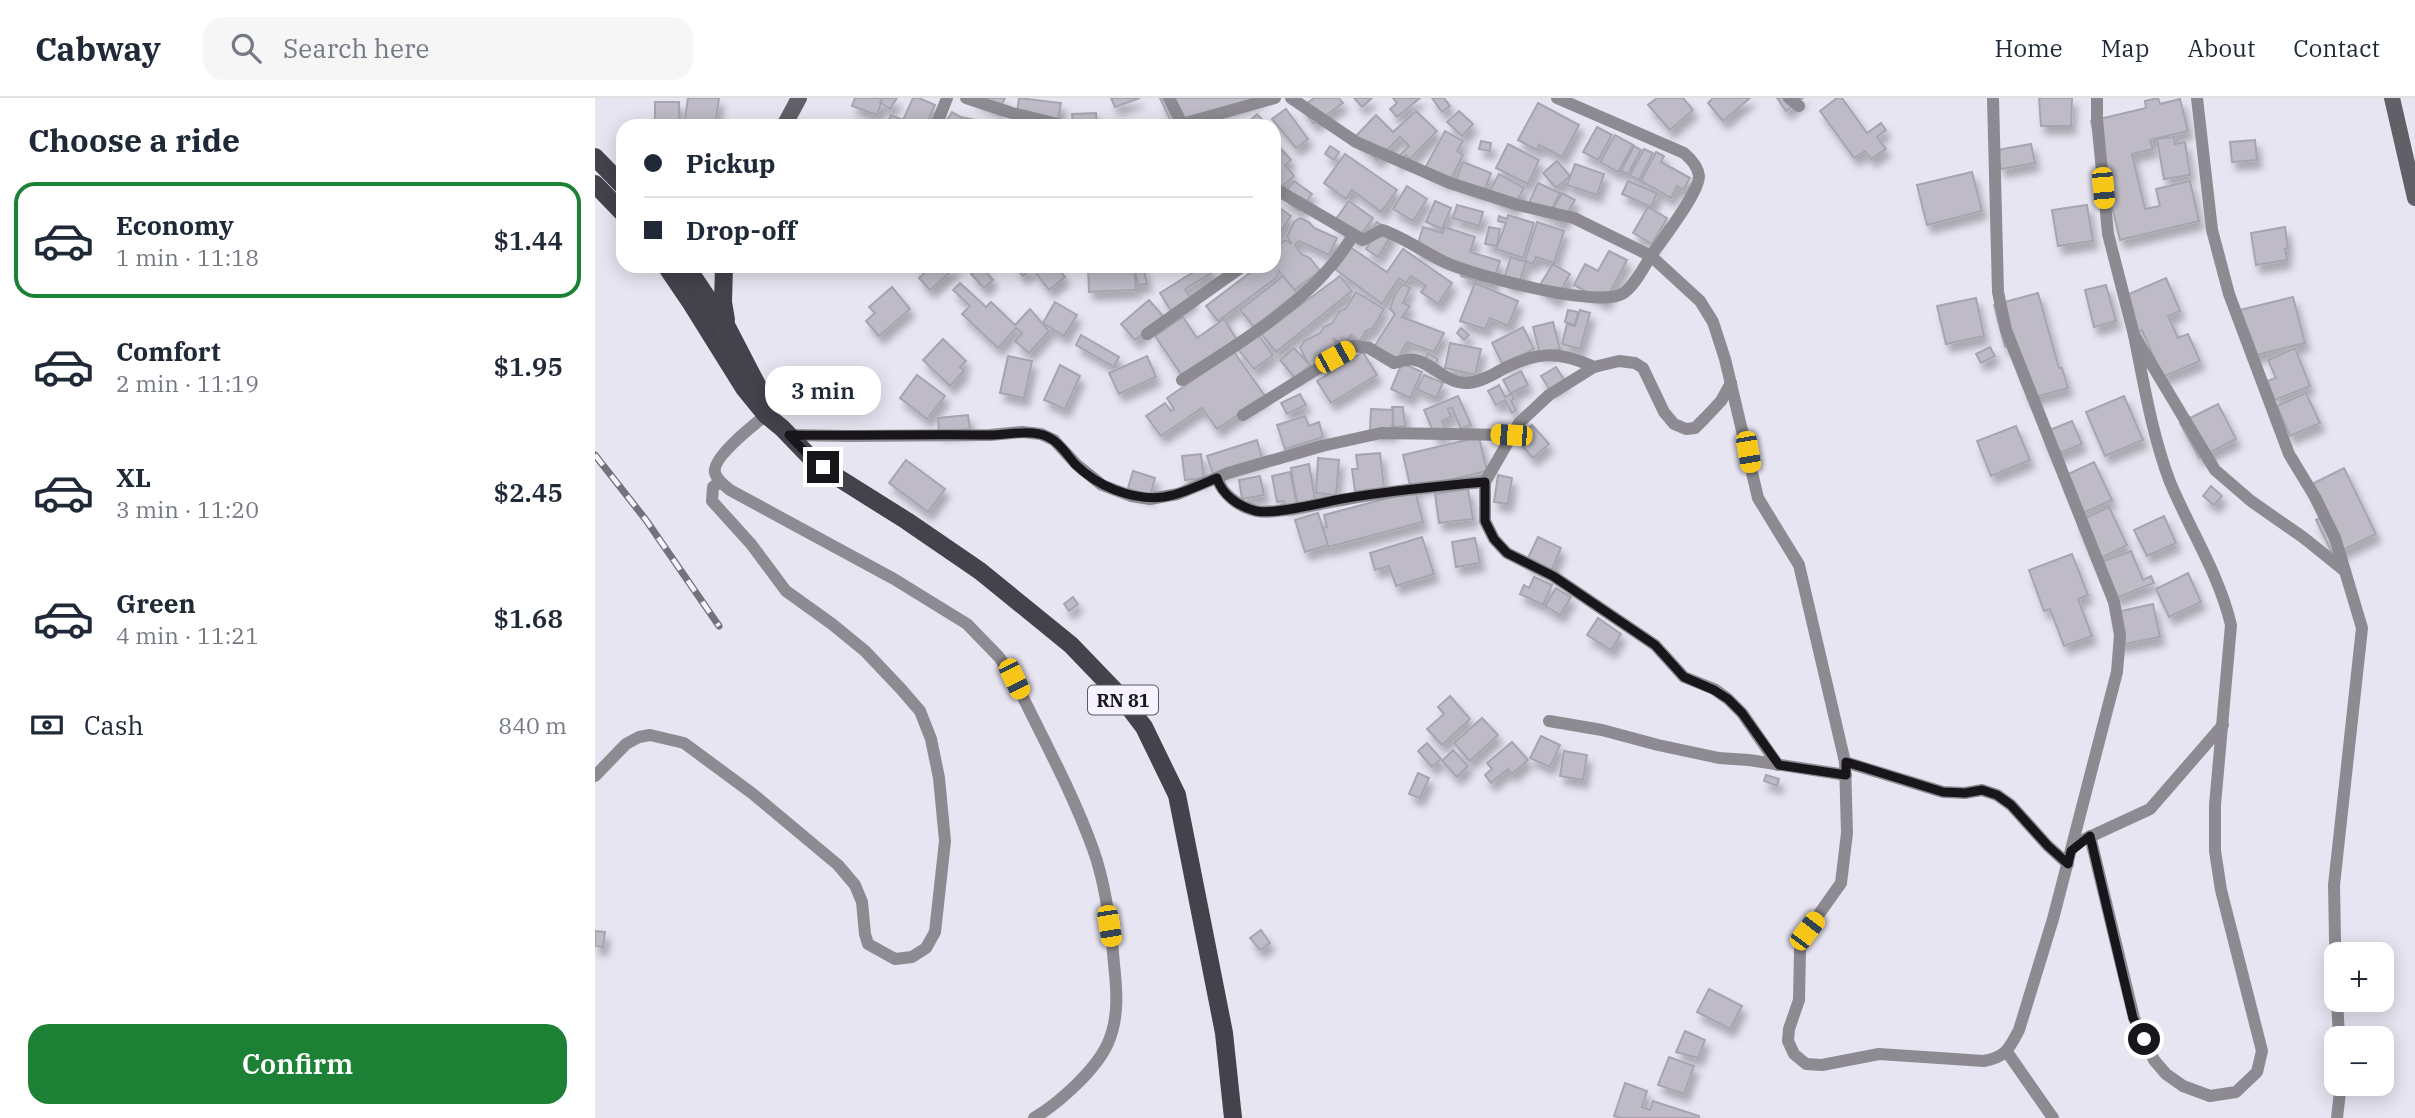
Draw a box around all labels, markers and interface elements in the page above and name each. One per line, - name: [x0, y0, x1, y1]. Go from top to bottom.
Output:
- search box: [203, 17, 693, 80]
- text: Cabway: [35, 27, 161, 70]
- icon: search: [227, 29, 265, 67]
- text: Search here: [283, 31, 429, 65]
- text: Home: [1995, 32, 2063, 64]
- text: Map: [2101, 32, 2149, 64]
- text: About: [2187, 32, 2255, 64]
- text: Contact: [2293, 32, 2380, 64]
- text: Choose a ride: [28, 119, 240, 161]
- text: Pickup: [686, 146, 776, 180]
- car: [2091, 166, 2116, 210]
- text: Economy: [116, 208, 234, 242]
- icon: car: [32, 209, 95, 272]
- text: Drop-off: [686, 213, 797, 247]
- text: $1.44: [494, 223, 563, 257]
- text: 1 min · 11:18: [116, 242, 259, 272]
- text: Comfort: [116, 334, 221, 368]
- icon: car: [32, 335, 95, 398]
- car: [1312, 338, 1359, 376]
- text: $1.95: [494, 349, 563, 383]
- callout: 3 min: [765, 366, 881, 414]
- text: 2 min · 11:19: [116, 368, 259, 398]
- text: 3 min: [791, 375, 855, 405]
- car: [1490, 423, 1533, 447]
- car: [1735, 429, 1762, 475]
- route end: [807, 451, 839, 483]
- text: XL: [116, 460, 151, 494]
- icon: car: [32, 461, 95, 524]
- text: $2.45: [494, 475, 563, 509]
- text: 3 min · 11:20: [116, 494, 259, 524]
- text: Green: [116, 586, 196, 620]
- icon: car: [32, 587, 95, 650]
- text: $1.68: [494, 601, 563, 635]
- text: 4 min · 11:21: [116, 620, 259, 650]
- car: [996, 656, 1033, 702]
- road number: RN 81: [1088, 686, 1158, 714]
- icon: cash: [28, 706, 66, 744]
- text: Cash: [84, 708, 144, 742]
- text: 840 m: [498, 710, 567, 740]
- car: [1096, 904, 1123, 948]
- car: [1786, 908, 1829, 954]
- map controls: [2324, 942, 2394, 1096]
- button: +: [2324, 942, 2394, 1012]
- route start: [2128, 1023, 2160, 1055]
- button: Confirm: [28, 1024, 567, 1104]
- button: −: [2324, 1026, 2394, 1096]

